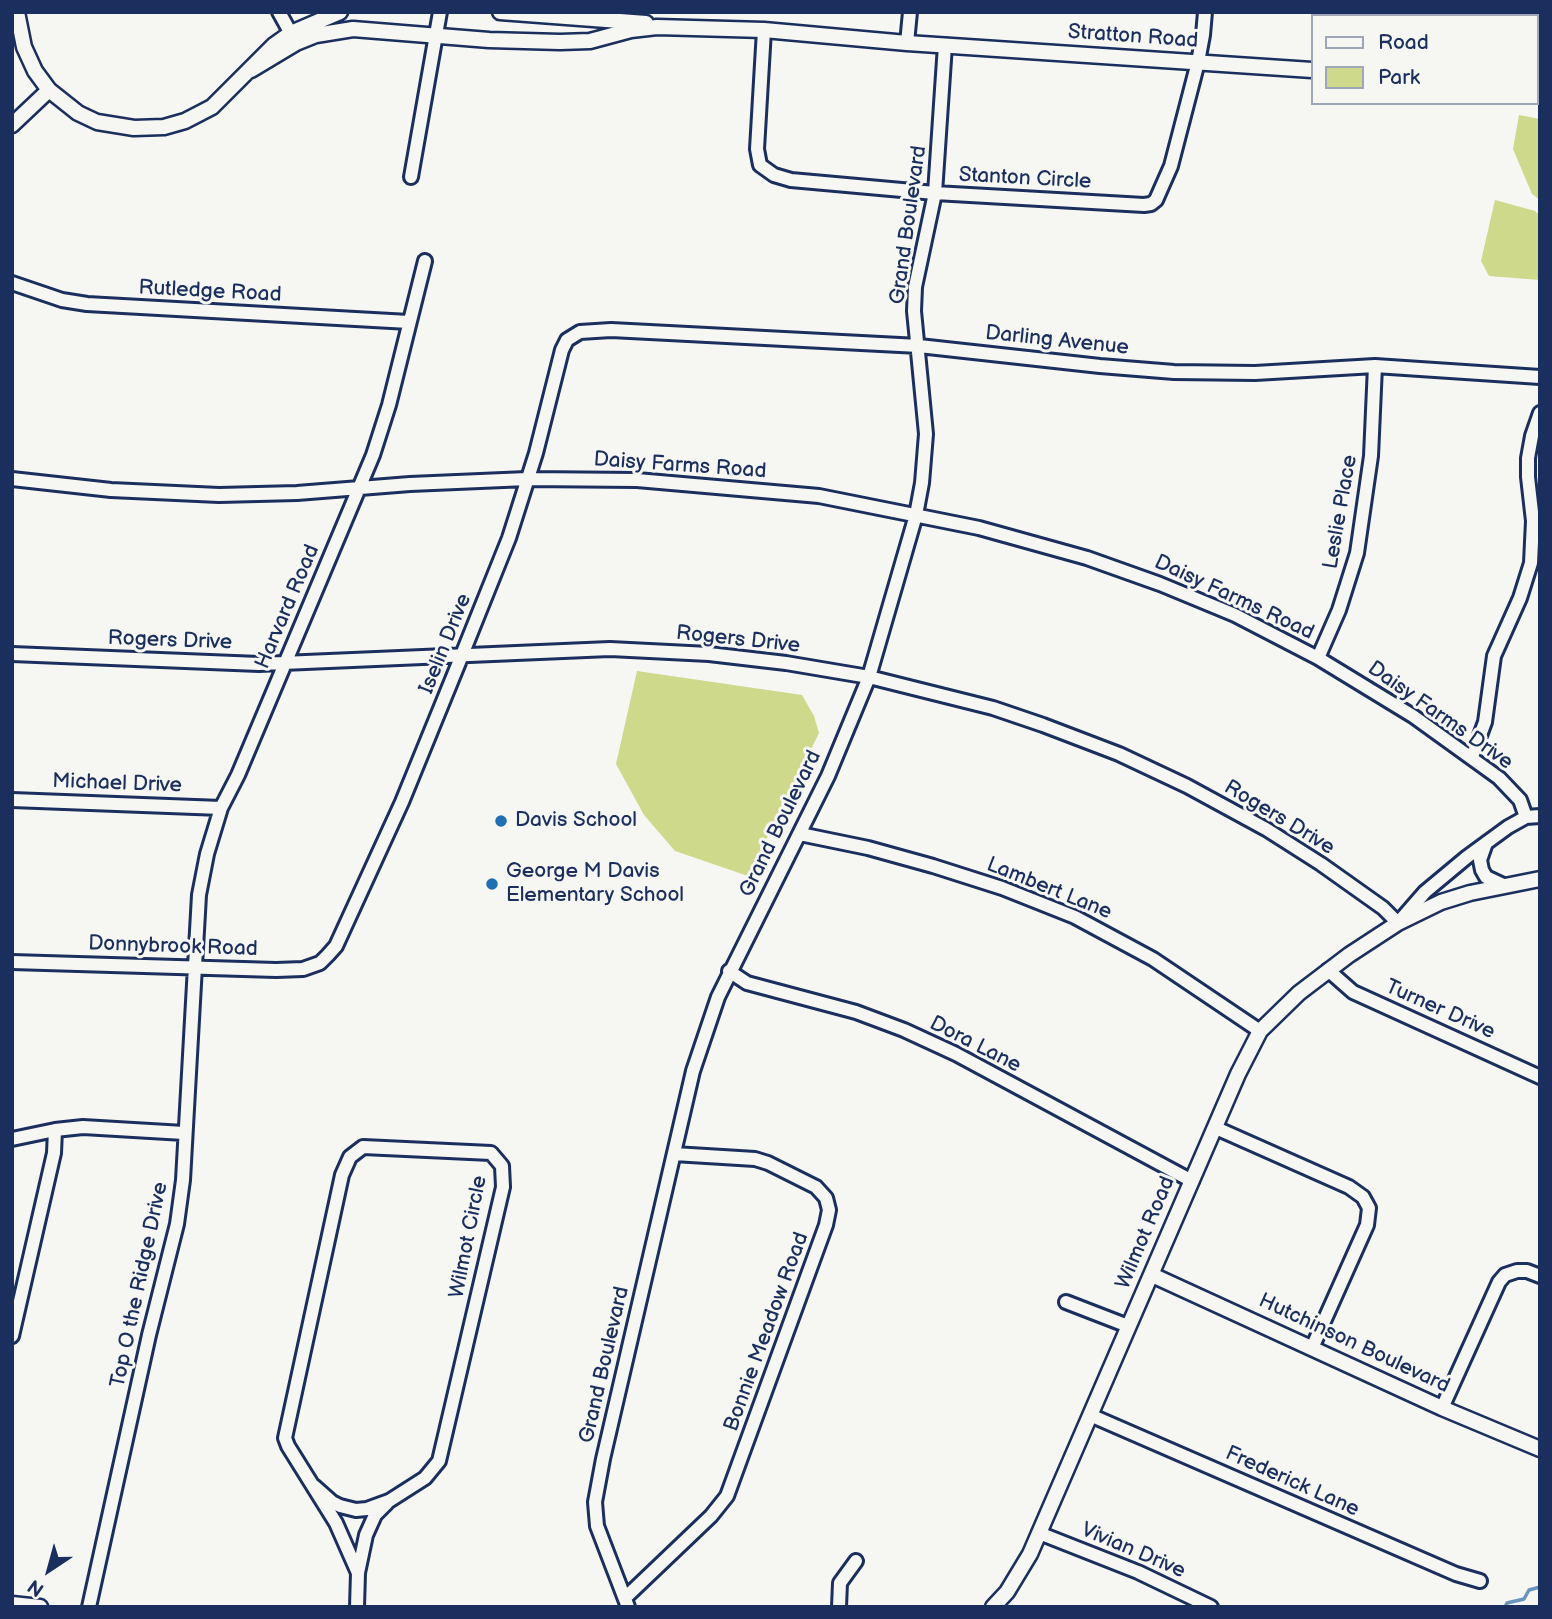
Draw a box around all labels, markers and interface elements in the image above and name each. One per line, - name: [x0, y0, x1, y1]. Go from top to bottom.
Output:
- legend: [1310, 14, 1538, 105]
- street label: Stratton Road: [1067, 20, 1199, 54]
- text: Road: [1378, 30, 1429, 55]
- text: Park: [1378, 65, 1420, 90]
- street label: Grand Boulevard: [885, 144, 933, 306]
- street label: Stanton Circle: [958, 163, 1092, 195]
- street label: Rutledge Road: [138, 276, 282, 308]
- street label: Darling Avenue: [984, 321, 1130, 361]
- street label: Daisy Farms Road: [593, 447, 767, 485]
- street label: Leslie Place: [1319, 453, 1363, 571]
- street label: Harvard Road: [251, 541, 325, 673]
- street label: Daisy Farms Road: [1150, 550, 1318, 646]
- street label: Iselin Drive: [414, 590, 478, 698]
- street label: Rogers Drive: [675, 621, 801, 659]
- street label: Rogers Drive: [107, 626, 233, 656]
- street label: Daisy Farms Drive: [1362, 656, 1518, 776]
- street label: Grand Boulevard: [735, 747, 827, 901]
- street label: Michael Drive: [52, 769, 182, 799]
- street label: Rogers Drive: [1219, 775, 1339, 861]
- place label: Davis School: [515, 808, 637, 834]
- marker: Davis School: [493, 813, 509, 829]
- street label: Lambert Lane: [983, 852, 1115, 926]
- place label: George M Davis Elementary School: [506, 859, 684, 909]
- marker: George M Davis Elementary School: [484, 876, 500, 892]
- street label: Donnybrook Road: [88, 931, 258, 963]
- street label: Turner Drive: [1381, 975, 1499, 1045]
- street label: Dora Lane: [925, 1011, 1025, 1079]
- street label: Wilmot Road: [1111, 1173, 1181, 1293]
- street label: Wilmot Circle: [445, 1174, 493, 1300]
- street label: Top O the Ridge Drive: [106, 1180, 174, 1390]
- street label: Bonnie Meadow Road: [719, 1229, 815, 1435]
- street label: Grand Boulevard: [575, 1284, 635, 1446]
- street label: Hutchinson Boulevard: [1254, 1289, 1454, 1399]
- street label: Frederick Lane: [1221, 1441, 1363, 1523]
- street label: Vivian Drive: [1077, 1518, 1189, 1584]
- north arrow: [14, 1535, 84, 1605]
- text: N: [24, 1574, 49, 1601]

